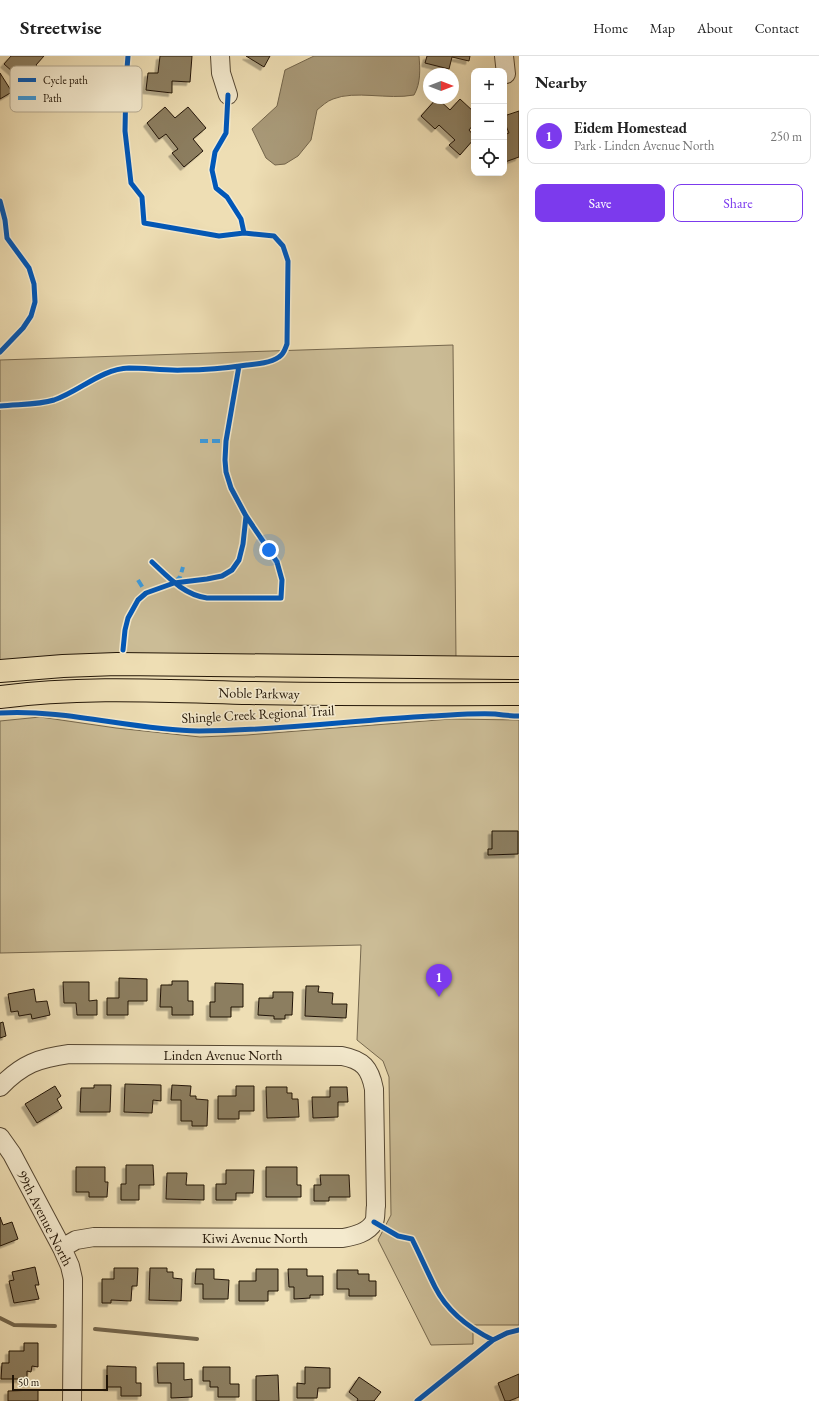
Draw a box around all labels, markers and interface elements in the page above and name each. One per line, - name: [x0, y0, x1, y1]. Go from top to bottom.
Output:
- text: Streetwise: [20, 15, 102, 40]
- text: Home: [593, 19, 628, 37]
- text: Map: [650, 19, 675, 37]
- text: About: [697, 19, 733, 37]
- text: Contact: [755, 19, 799, 37]
- legend: [10, 66, 142, 112]
- north arrow: [423, 68, 459, 104]
- map controls: [471, 68, 507, 176]
- button: +: [471, 68, 507, 104]
- text: Nearby: [535, 71, 587, 93]
- text: Cycle path: [43, 73, 88, 87]
- text: Path: [43, 91, 62, 105]
- button: −: [471, 104, 507, 140]
- text: Eidem Homestead: [574, 118, 687, 137]
- text: 1: [546, 128, 552, 145]
- text: 250 m: [771, 128, 802, 145]
- text: Park · Linden Avenue North: [574, 137, 714, 154]
- button: locate: [471, 140, 507, 176]
- button: Save: [535, 184, 665, 222]
- button: Share: [673, 184, 803, 222]
- your location: [259, 540, 279, 560]
- street label: Noble Parkway: [218, 683, 301, 703]
- street label: Shingle Creek Regional Trail: [181, 701, 336, 727]
- pin: 1: [426, 964, 452, 997]
- street label: Linden Avenue North: [163, 1046, 283, 1064]
- street label: 99th Avenue North: [13, 1167, 77, 1269]
- street label: Kiwi Avenue North: [202, 1229, 308, 1247]
- scale bar: [12, 1373, 108, 1392]
- text: 50 m: [18, 1375, 39, 1389]

